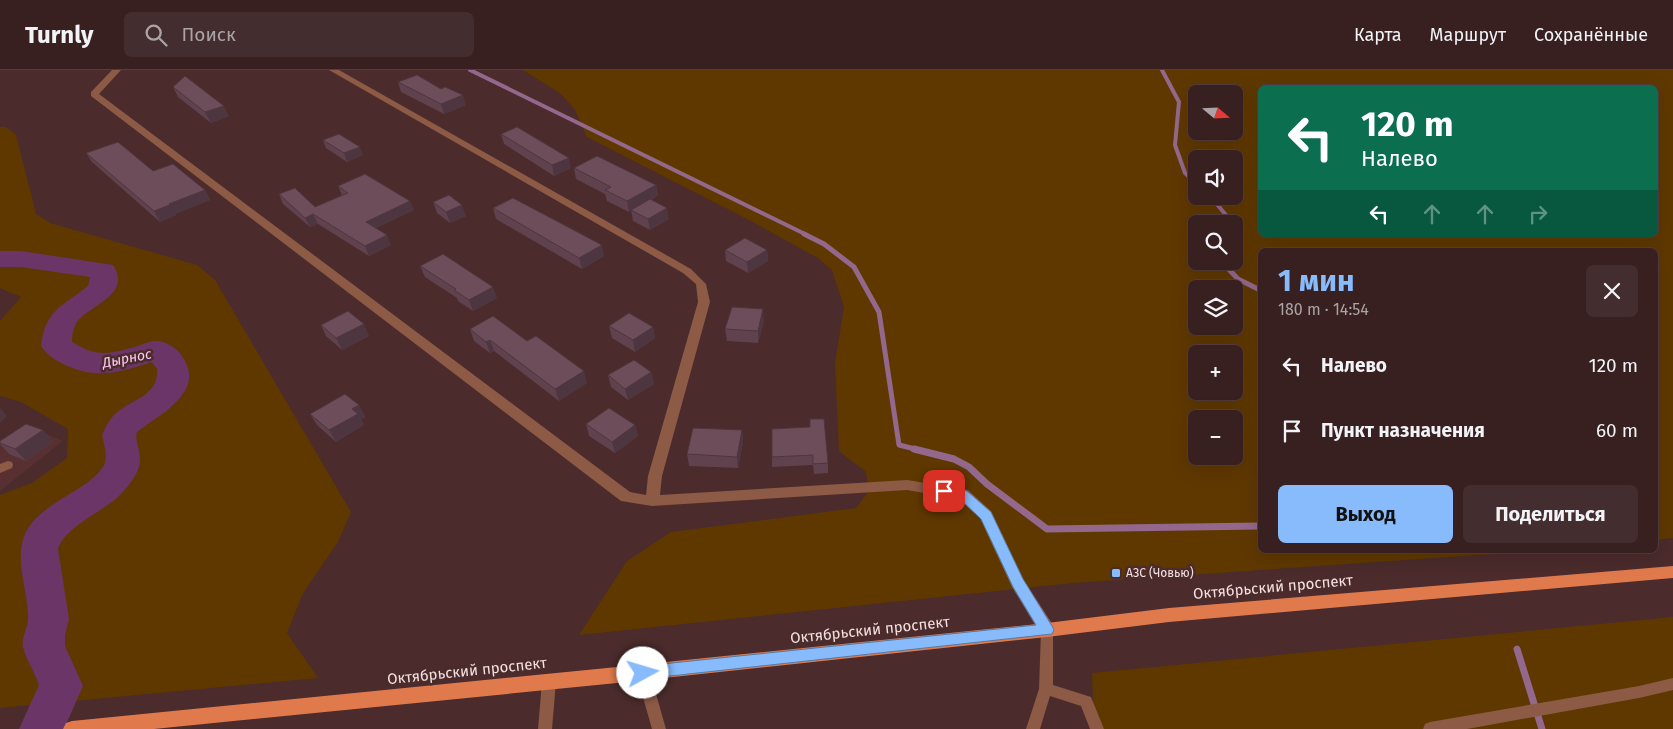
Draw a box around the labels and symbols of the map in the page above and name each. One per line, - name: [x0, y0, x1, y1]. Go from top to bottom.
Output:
- north arrow: [1188, 85, 1242, 140]
- water label: Дырнос: [100, 345, 153, 372]
- pin: [923, 470, 965, 512]
- place label: АЗС (Човью): [1126, 566, 1194, 580]
- marker: АЗС (Човью): [1110, 567, 1122, 579]
- street label: Октябрьский проспект: [1192, 571, 1354, 603]
- street label: Октябрьский проспект: [789, 613, 951, 647]
- position arrow: [616, 646, 668, 698]
- street label: Октябрьский проспект: [386, 654, 548, 688]

